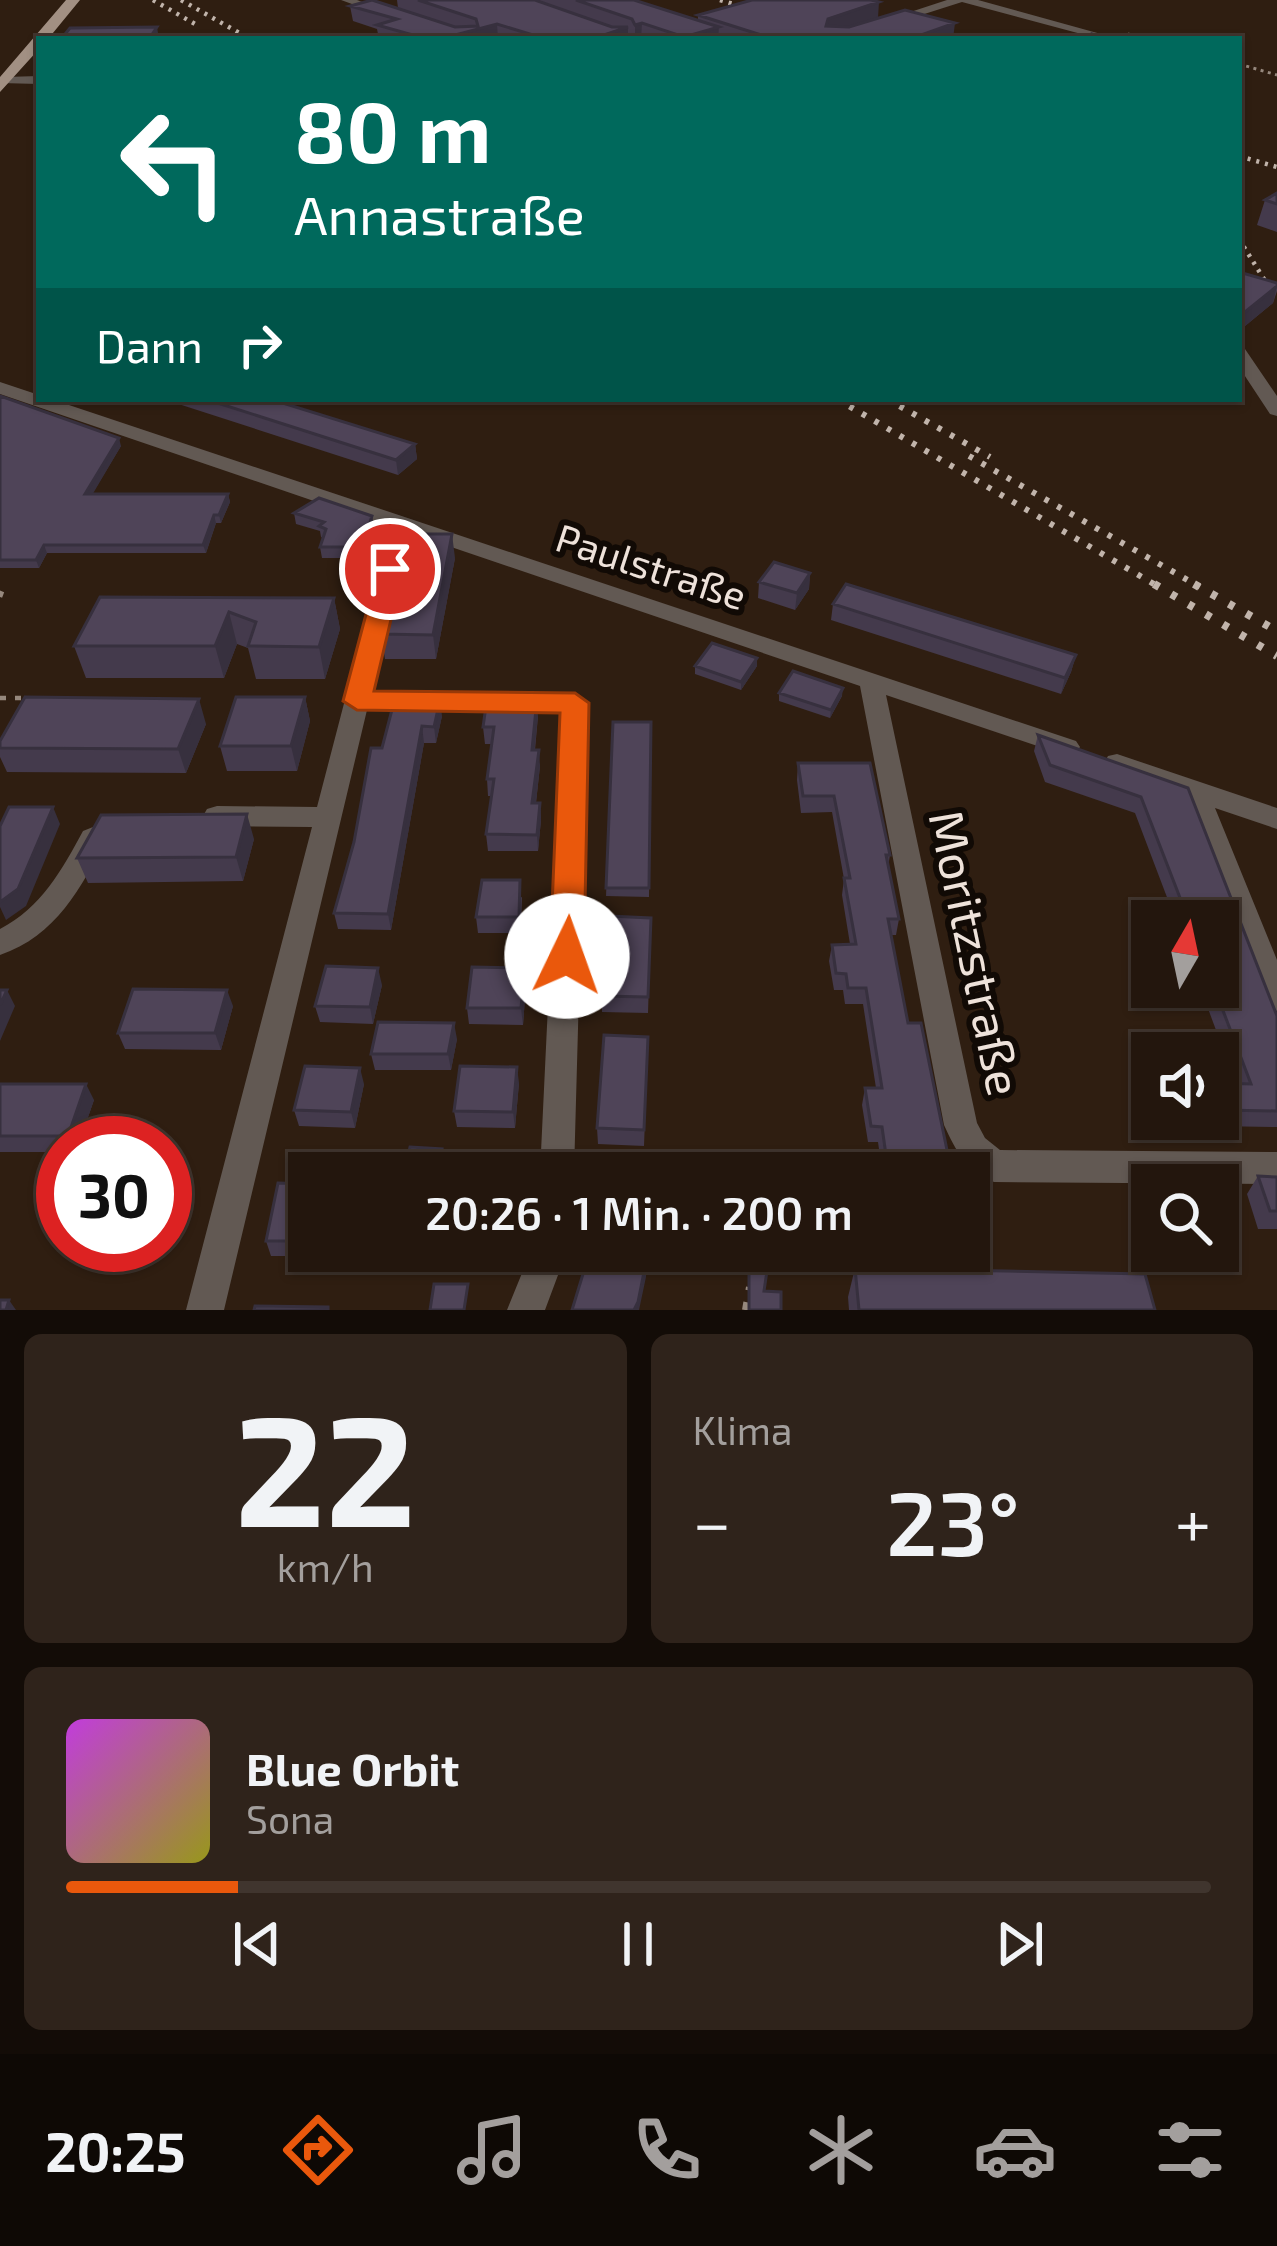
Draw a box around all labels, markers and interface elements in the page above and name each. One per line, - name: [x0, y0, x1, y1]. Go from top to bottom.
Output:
- text: 80 m: [294, 79, 491, 180]
- icon: left: [96, 84, 252, 240]
- text: Annastraße: [294, 181, 585, 246]
- icon: right: [227, 312, 293, 378]
- text: Dann: [96, 318, 203, 372]
- street label: Paulstraße: [550, 513, 752, 618]
- pin: [339, 518, 441, 620]
- icon: arrive: [357, 536, 423, 602]
- street label: Moritzstraße: [918, 805, 1035, 1100]
- position arrow: [504, 893, 630, 1019]
- north arrow: [1131, 900, 1239, 1008]
- map controls: [1131, 900, 1239, 1272]
- button: sound: [1131, 1032, 1239, 1140]
- speed limit sign: 30: [36, 1116, 192, 1272]
- button: search: [1131, 1164, 1239, 1272]
- text: 20:26 · 1 Min. · 200 m: [425, 1185, 853, 1239]
- text: 22: [235, 1371, 416, 1558]
- text: Klima: [693, 1406, 792, 1453]
- text: 23°: [886, 1466, 1020, 1574]
- text: −: [693, 1481, 731, 1560]
- text: +: [1175, 1481, 1211, 1560]
- text: km/h: [277, 1543, 374, 1590]
- text: Blue Orbit: [246, 1741, 459, 1795]
- text: Sona: [246, 1795, 334, 1842]
- icon: previous: [224, 1911, 290, 1977]
- icon: pause: [605, 1911, 671, 1977]
- icon: next: [987, 1911, 1053, 1977]
- icon: directions: [276, 2108, 360, 2192]
- icon: music: [450, 2108, 534, 2192]
- icon: phone: [625, 2108, 709, 2192]
- icon: climate: [799, 2108, 883, 2192]
- icon: car: [973, 2108, 1057, 2192]
- icon: filters: [1148, 2108, 1232, 2192]
- text: 20:25: [45, 2118, 186, 2183]

